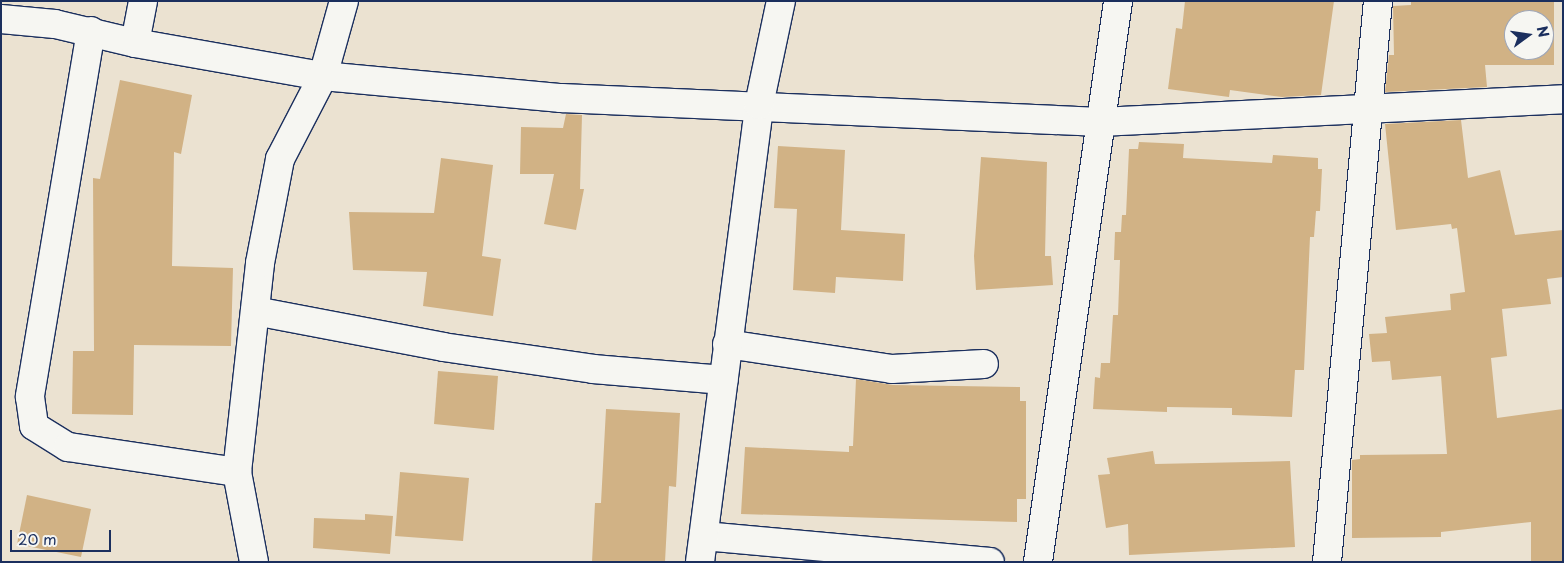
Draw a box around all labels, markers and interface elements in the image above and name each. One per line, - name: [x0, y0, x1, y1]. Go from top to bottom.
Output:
- north arrow: [1504, 10, 1554, 60]
- text: N: [1532, 24, 1555, 39]
- scale bar: [12, 520, 114, 552]
- text: 20 m: [18, 527, 57, 550]

